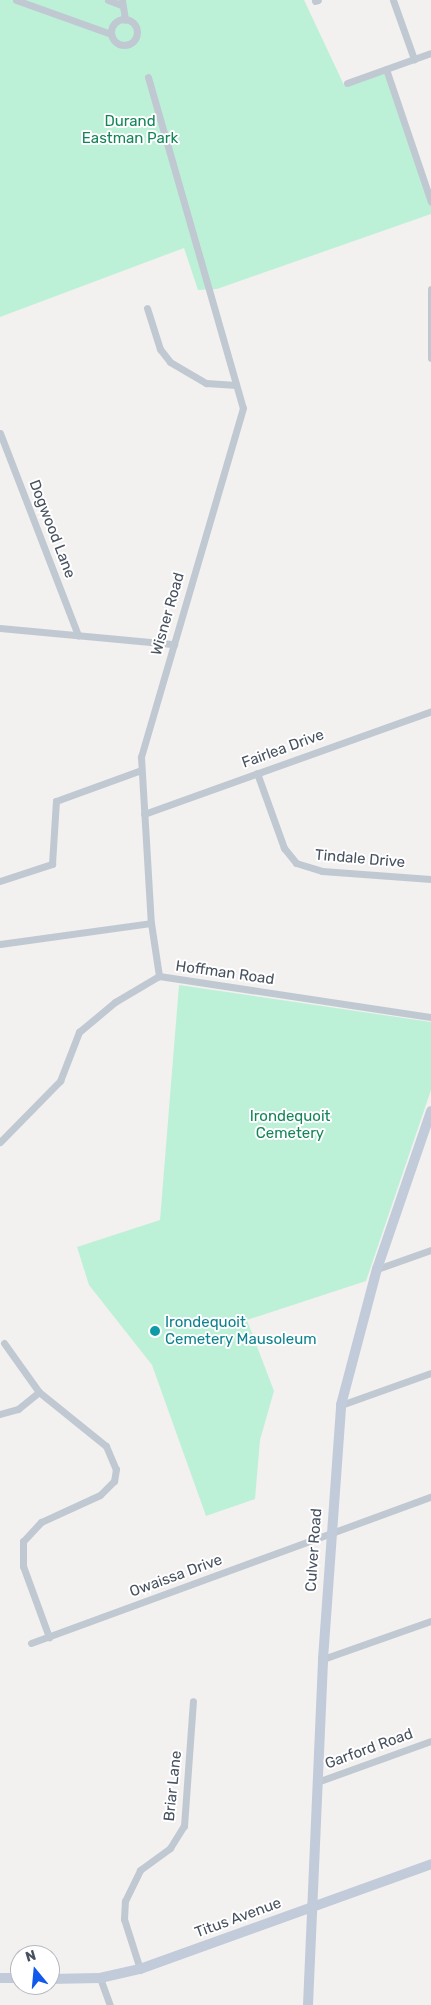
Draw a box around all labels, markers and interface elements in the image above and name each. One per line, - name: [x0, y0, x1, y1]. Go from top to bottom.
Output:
- park label: Durand Eastman Park: [82, 112, 178, 147]
- street label: Dogwood Lane: [25, 477, 79, 581]
- street label: Wisner Road: [148, 570, 188, 658]
- street label: Fairlea Drive: [239, 726, 327, 772]
- street label: Tindale Drive: [314, 846, 406, 872]
- street label: Hoffman Road: [174, 957, 276, 989]
- park label: Irondequoit Cemetery: [250, 1107, 330, 1142]
- place label: Irondequoit Cemetery Mausoleum: [165, 1313, 317, 1348]
- marker: Irondequoit Cemetery Mausoleum: [149, 1325, 161, 1337]
- street label: Culver Road: [302, 1507, 326, 1593]
- street label: Owaissa Drive: [127, 1551, 225, 1601]
- street label: Garford Road: [323, 1725, 415, 1773]
- street label: Briar Lane: [160, 1750, 186, 1822]
- street label: Titus Avenue: [192, 1894, 284, 1942]
- north arrow: [10, 1945, 60, 1995]
- text: N: [23, 1947, 38, 1966]

